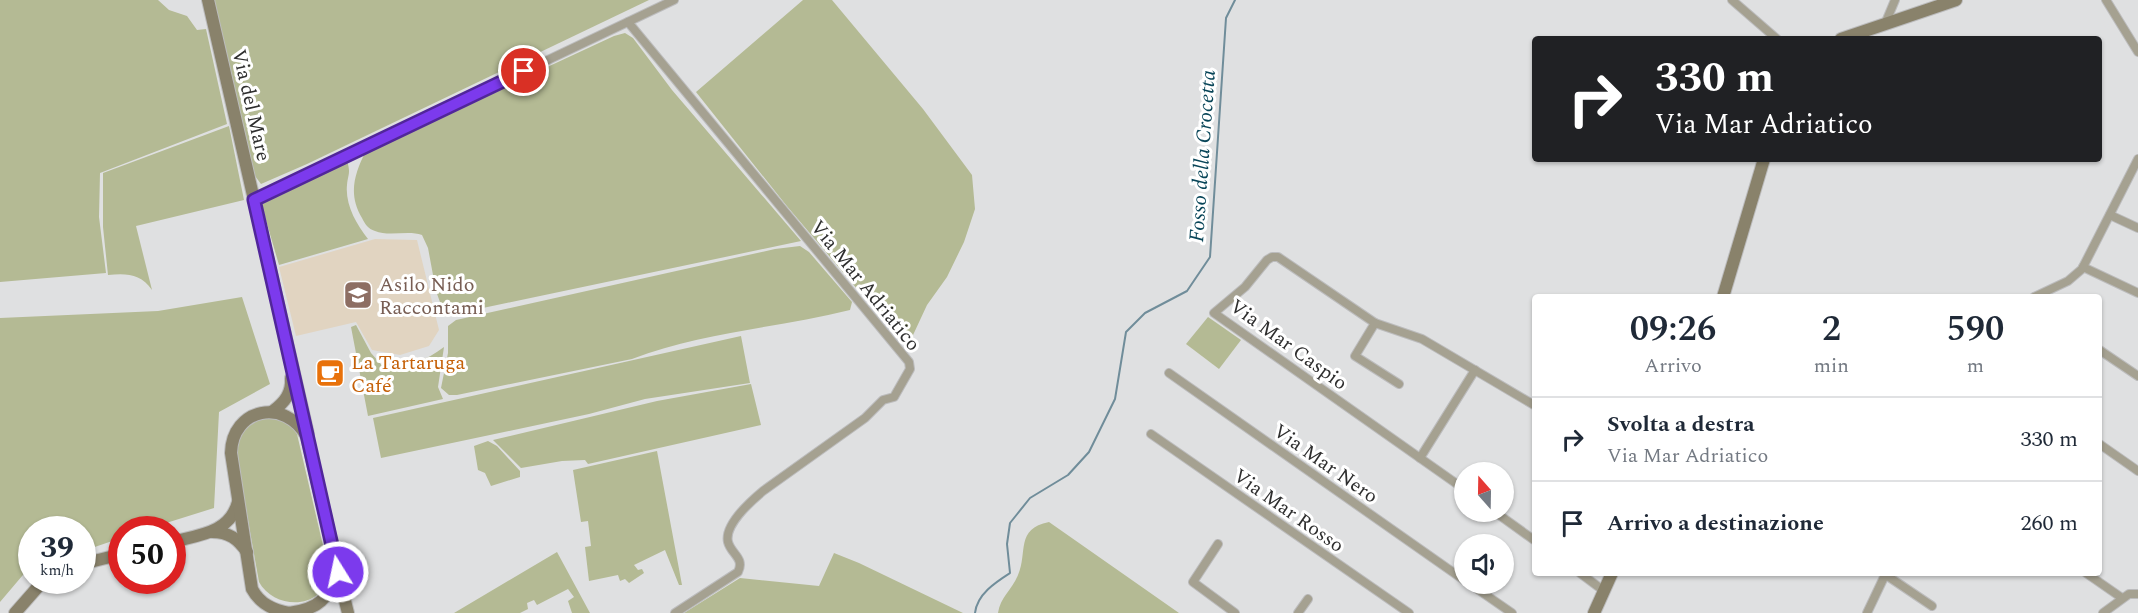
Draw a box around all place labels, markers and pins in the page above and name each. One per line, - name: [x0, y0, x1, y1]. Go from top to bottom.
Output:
- pin: [498, 45, 549, 96]
- place label: Asilo Nido Raccontami: [379, 270, 484, 323]
- school or university icon: Asilo Nido Raccontami: [342, 279, 374, 311]
- place label: La Tartaruga Café: [351, 348, 466, 401]
- cafe icon: La Tartaruga Café: [314, 357, 346, 389]

